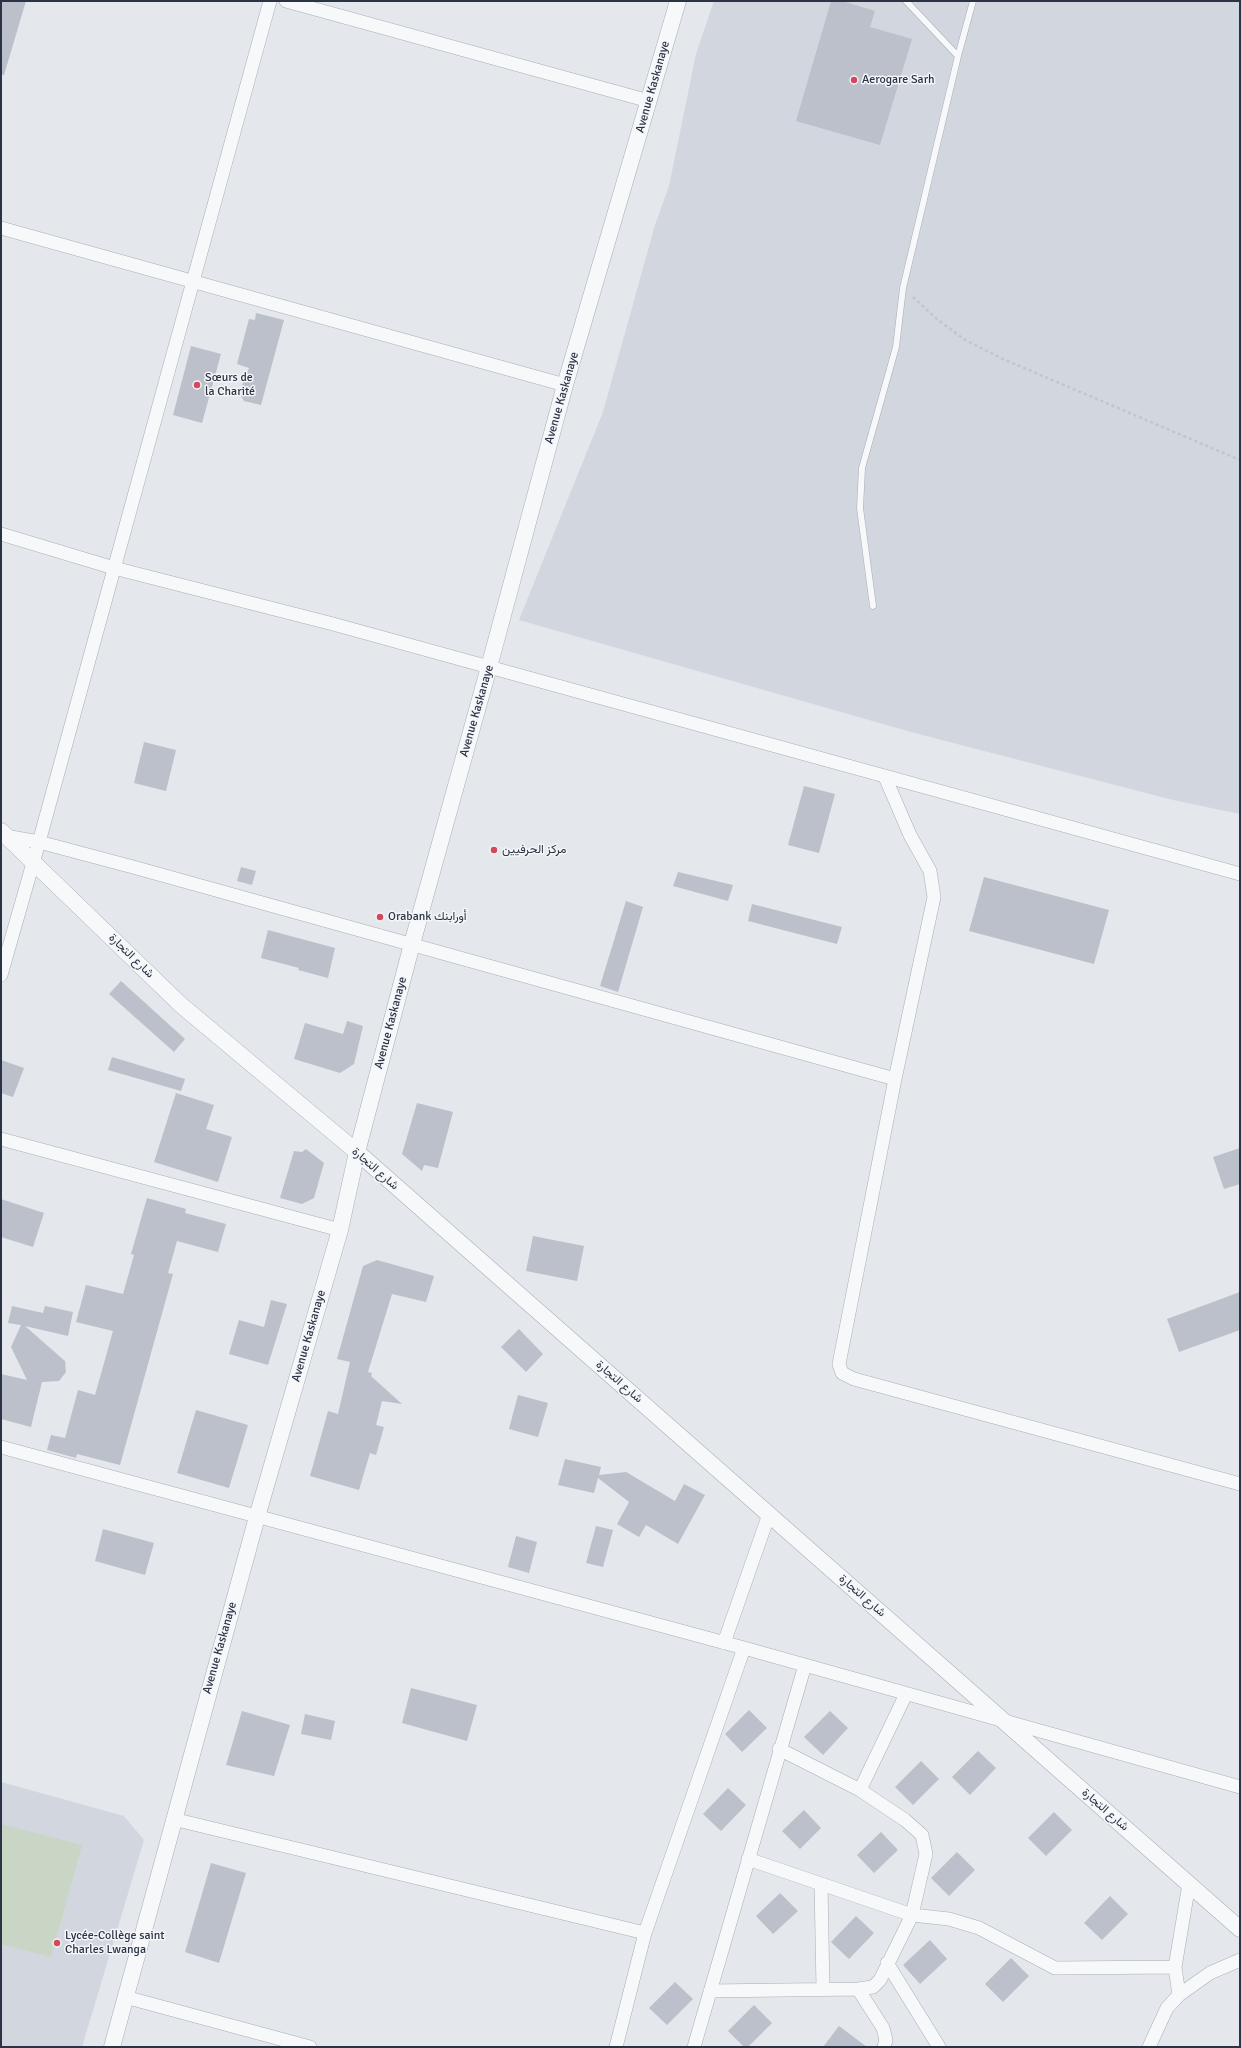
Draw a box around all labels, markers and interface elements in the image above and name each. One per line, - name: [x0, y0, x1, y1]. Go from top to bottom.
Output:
- street label: Avenue Kaskanaye: [633, 39, 673, 135]
- place label: Aerogare Sarh: [862, 73, 935, 87]
- marker: Aerogare Sarh: [849, 75, 859, 85]
- street label: Avenue Kaskanaye: [542, 350, 582, 446]
- place label: Sœurs de la Charité: [205, 371, 255, 399]
- marker: Sœurs de la Charité: [192, 380, 202, 390]
- street label: Avenue Kaskanaye: [457, 663, 497, 759]
- place label: مركز الحرفيين: [502, 843, 566, 857]
- marker: مركز الحرفيين: [489, 845, 499, 855]
- place label: Orabank أورابنك: [388, 910, 467, 924]
- marker: Orabank أورابنك: [375, 912, 385, 922]
- street label: شارع التجارة: [105, 931, 157, 981]
- street label: Avenue Kaskanaye: [372, 975, 410, 1071]
- street label: شارع التجارة: [349, 1145, 401, 1193]
- street label: Avenue Kaskanaye: [289, 1288, 329, 1384]
- street label: شارع التجارة: [593, 1358, 645, 1406]
- street label: شارع التجارة: [836, 1572, 888, 1620]
- street label: Avenue Kaskanaye: [200, 1600, 240, 1696]
- street label: شارع التجارة: [1079, 1786, 1131, 1834]
- place label: Lycée-Collège saint Charles Lwanga: [65, 1929, 164, 1957]
- marker: Lycée-Collège saint Charles Lwanga: [52, 1938, 62, 1948]

